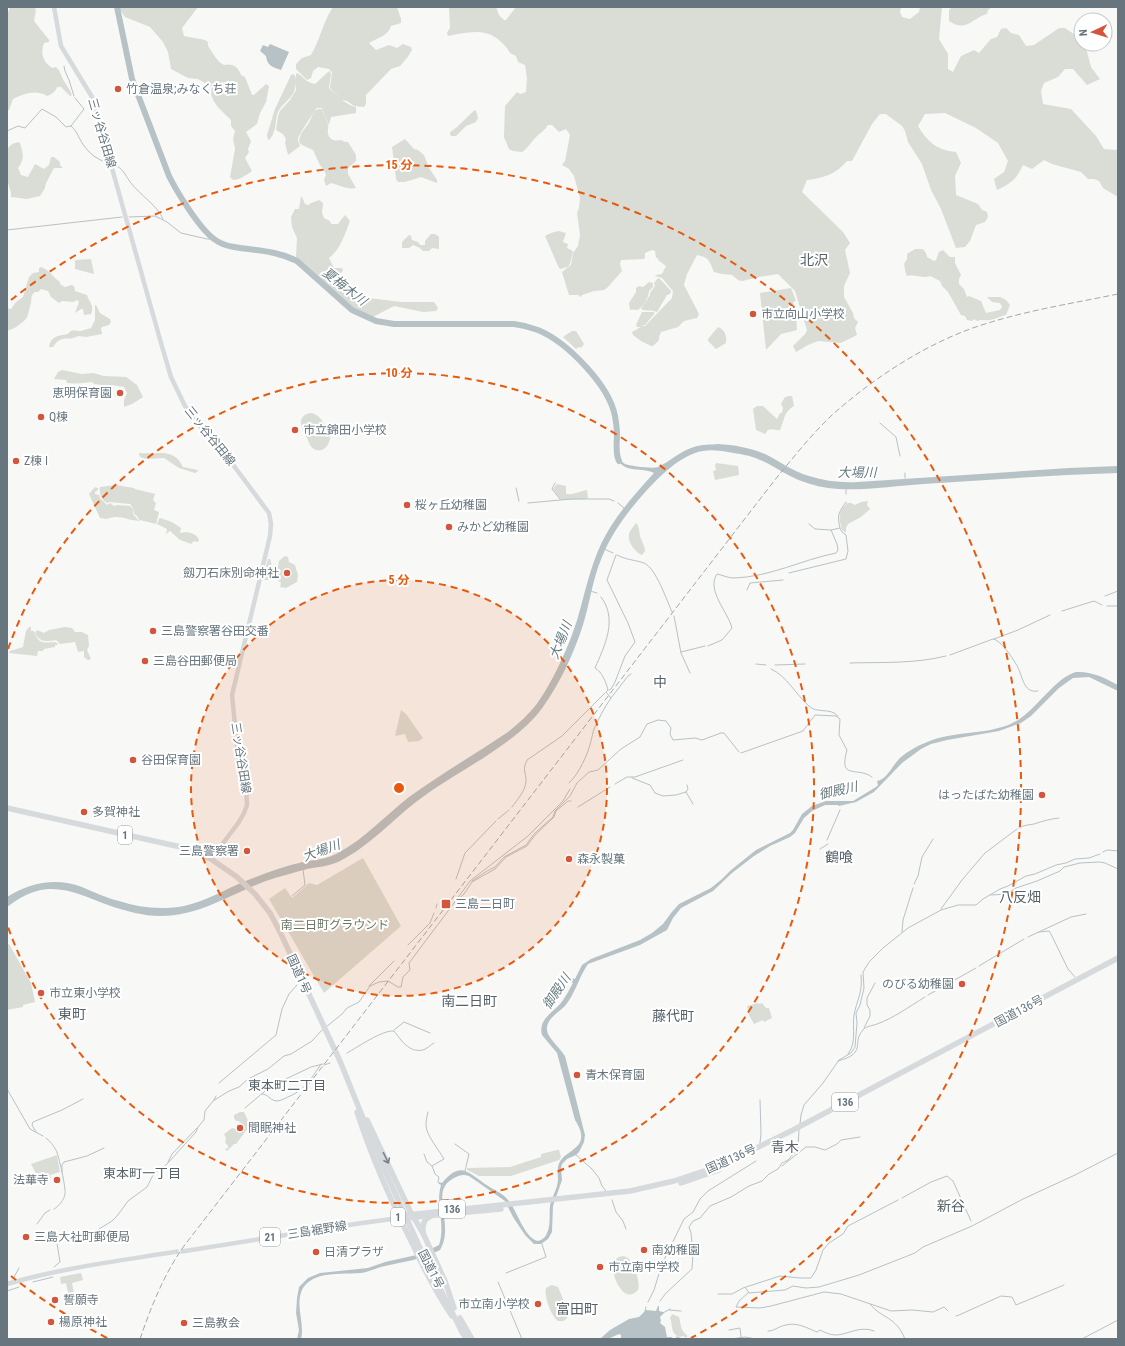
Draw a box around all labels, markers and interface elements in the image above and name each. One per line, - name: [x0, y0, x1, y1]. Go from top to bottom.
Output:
- north arrow: [1073, 12, 1113, 52]
- text: N: [1077, 29, 1090, 36]
- place label: 竹倉温泉;みなくち荘: [126, 82, 236, 96]
- marker: 竹倉温泉;みなくち荘: [113, 84, 123, 94]
- street label: 三ッ谷谷田線: [85, 96, 119, 170]
- text: 15 分: [386, 158, 412, 172]
- district label: 北沢: [800, 252, 828, 268]
- water label: 夏梅木川: [320, 264, 371, 310]
- place label: 市立向山小学校: [761, 307, 845, 321]
- marker: 市立向山小学校: [748, 309, 758, 319]
- text: 10 分: [386, 366, 412, 380]
- place label: 恵明保育園: [52, 386, 112, 400]
- marker: 恵明保育園: [115, 388, 125, 398]
- street label: 三ッ谷谷田線: [182, 404, 238, 468]
- place label: Q棟: [49, 410, 68, 424]
- marker: Q棟: [36, 412, 46, 422]
- place label: 市立錦田小学校: [303, 423, 387, 437]
- marker: 市立錦田小学校: [290, 425, 300, 435]
- place label: Z棟 I: [24, 454, 48, 468]
- marker: Z棟 I: [11, 456, 21, 466]
- water label: 大場川: [837, 465, 878, 480]
- place label: 桜ヶ丘幼稚園: [415, 498, 487, 512]
- marker: 桜ヶ丘幼稚園: [402, 500, 412, 510]
- place label: みかど幼稚園: [457, 520, 529, 534]
- marker: みかど幼稚園: [444, 522, 454, 532]
- place label: 劔刀石床別命神社: [183, 566, 279, 580]
- marker: 劔刀石床別命神社: [282, 568, 292, 578]
- text: 5 分: [389, 573, 409, 587]
- water label: 大場川: [546, 617, 575, 661]
- place label: 三島警察署谷田交番: [161, 624, 269, 638]
- marker: 三島警察署谷田交番: [148, 626, 158, 636]
- place label: 三島谷田郵便局: [153, 654, 237, 668]
- marker: 三島谷田郵便局: [140, 656, 150, 666]
- district label: 中: [653, 674, 667, 690]
- street label: 三ッ谷谷田線: [228, 721, 254, 795]
- place label: 谷田保育園: [141, 753, 201, 767]
- marker: 谷田保育園: [128, 755, 138, 765]
- water label: 御殿川: [817, 778, 861, 802]
- centre of rings: [392, 781, 406, 795]
- place label: はったばた幼稚園: [938, 788, 1034, 802]
- marker: はったばた幼稚園: [1037, 790, 1047, 800]
- place label: 多賀神社: [92, 805, 140, 819]
- marker: 多賀神社: [79, 807, 89, 817]
- road number: 1: [118, 826, 132, 844]
- water label: 大場川: [300, 836, 344, 864]
- place label: 三島警察署: [179, 844, 239, 858]
- marker: 三島警察署: [242, 846, 252, 856]
- district label: 鶴喰: [825, 849, 853, 865]
- place label: 森永製菓: [577, 852, 625, 866]
- marker: 森永製菓: [564, 854, 574, 864]
- district label: 八反畑: [999, 889, 1041, 905]
- place label: 三島二日町: [455, 897, 515, 911]
- marker: 三島二日町: [440, 898, 452, 910]
- park label: 南二日町グラウンド: [281, 918, 389, 932]
- street label: 国道1号: [284, 952, 314, 996]
- water label: 御殿川: [539, 969, 575, 1012]
- place label: のびる幼稚園: [882, 977, 954, 991]
- marker: のびる幼稚園: [957, 979, 967, 989]
- place label: 市立東小学校: [49, 986, 121, 1000]
- marker: 市立東小学校: [36, 988, 46, 998]
- street label: 国道136号: [992, 992, 1046, 1030]
- district label: 南二日町: [441, 993, 497, 1009]
- district label: 東町: [58, 1006, 86, 1022]
- district label: 藤代町: [652, 1008, 694, 1024]
- place label: 青木保育園: [585, 1068, 645, 1082]
- marker: 青木保育園: [572, 1070, 582, 1080]
- district label: 東本町二丁目: [248, 1078, 326, 1093]
- road number: 136: [832, 1093, 858, 1111]
- place label: 間眠神社: [248, 1121, 296, 1135]
- marker: 間眠神社: [235, 1123, 245, 1133]
- district label: 青木: [771, 1139, 799, 1155]
- street label: 国道136号: [704, 1142, 758, 1176]
- one-way arrow: [383, 1152, 390, 1164]
- district label: 東本町一丁目: [103, 1166, 181, 1181]
- place label: 法華寺: [13, 1173, 49, 1187]
- marker: 法華寺: [52, 1175, 62, 1185]
- district label: 新谷: [937, 1198, 965, 1214]
- road number: 136: [439, 1200, 465, 1218]
- road number: 1: [391, 1208, 405, 1226]
- street label: 三島裾野線: [286, 1218, 348, 1242]
- road number: 21: [260, 1228, 280, 1246]
- place label: 三島大社町郵便局: [34, 1230, 130, 1244]
- marker: 三島大社町郵便局: [21, 1232, 31, 1242]
- place label: 南幼稚園: [652, 1243, 700, 1257]
- place label: 日清プラザ: [324, 1245, 384, 1259]
- marker: 南幼稚園: [639, 1245, 649, 1255]
- marker: 日清プラザ: [311, 1247, 321, 1257]
- street label: 国道1号: [415, 1247, 447, 1291]
- place label: 市立南中学校: [608, 1260, 680, 1274]
- marker: 市立南中学校: [595, 1262, 605, 1272]
- place label: 誓願寺: [63, 1293, 99, 1307]
- marker: 誓願寺: [50, 1295, 60, 1305]
- place label: 市立南小学校: [458, 1297, 530, 1311]
- marker: 市立南小学校: [533, 1299, 543, 1309]
- district label: 富田町: [556, 1301, 598, 1317]
- place label: 楊原神社: [59, 1315, 107, 1329]
- place label: 三島教会: [192, 1316, 240, 1330]
- marker: 楊原神社: [46, 1317, 56, 1327]
- marker: 三島教会: [179, 1318, 189, 1328]

